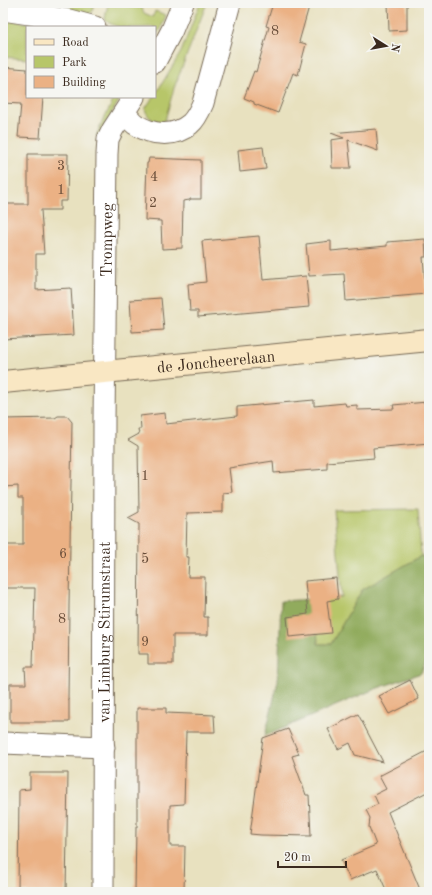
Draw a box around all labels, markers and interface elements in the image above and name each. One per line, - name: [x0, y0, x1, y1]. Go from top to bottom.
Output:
- house number: 8: [271, 24, 279, 38]
- legend: [26, 26, 156, 98]
- north arrow: [366, 26, 406, 66]
- text: Road: [62, 37, 89, 49]
- text: N: [388, 42, 401, 53]
- text: Park: [62, 57, 87, 69]
- text: Building: [62, 77, 106, 89]
- house number: 3: [57, 159, 65, 173]
- house number: 4: [150, 170, 158, 184]
- house number: 1: [57, 183, 65, 197]
- house number: 2: [149, 196, 157, 210]
- street label: Trompweg: [100, 202, 116, 277]
- street label: de Joncheerelaan: [156, 349, 276, 377]
- house number: 1: [141, 469, 149, 483]
- street label: van Limburg Stirumstraat: [97, 541, 114, 723]
- house number: 6: [59, 547, 67, 561]
- house number: 5: [141, 552, 149, 566]
- house number: 8: [58, 612, 66, 626]
- house number: 9: [141, 635, 149, 649]
- scale bar: [278, 843, 346, 869]
- text: 20 m: [284, 852, 311, 864]

